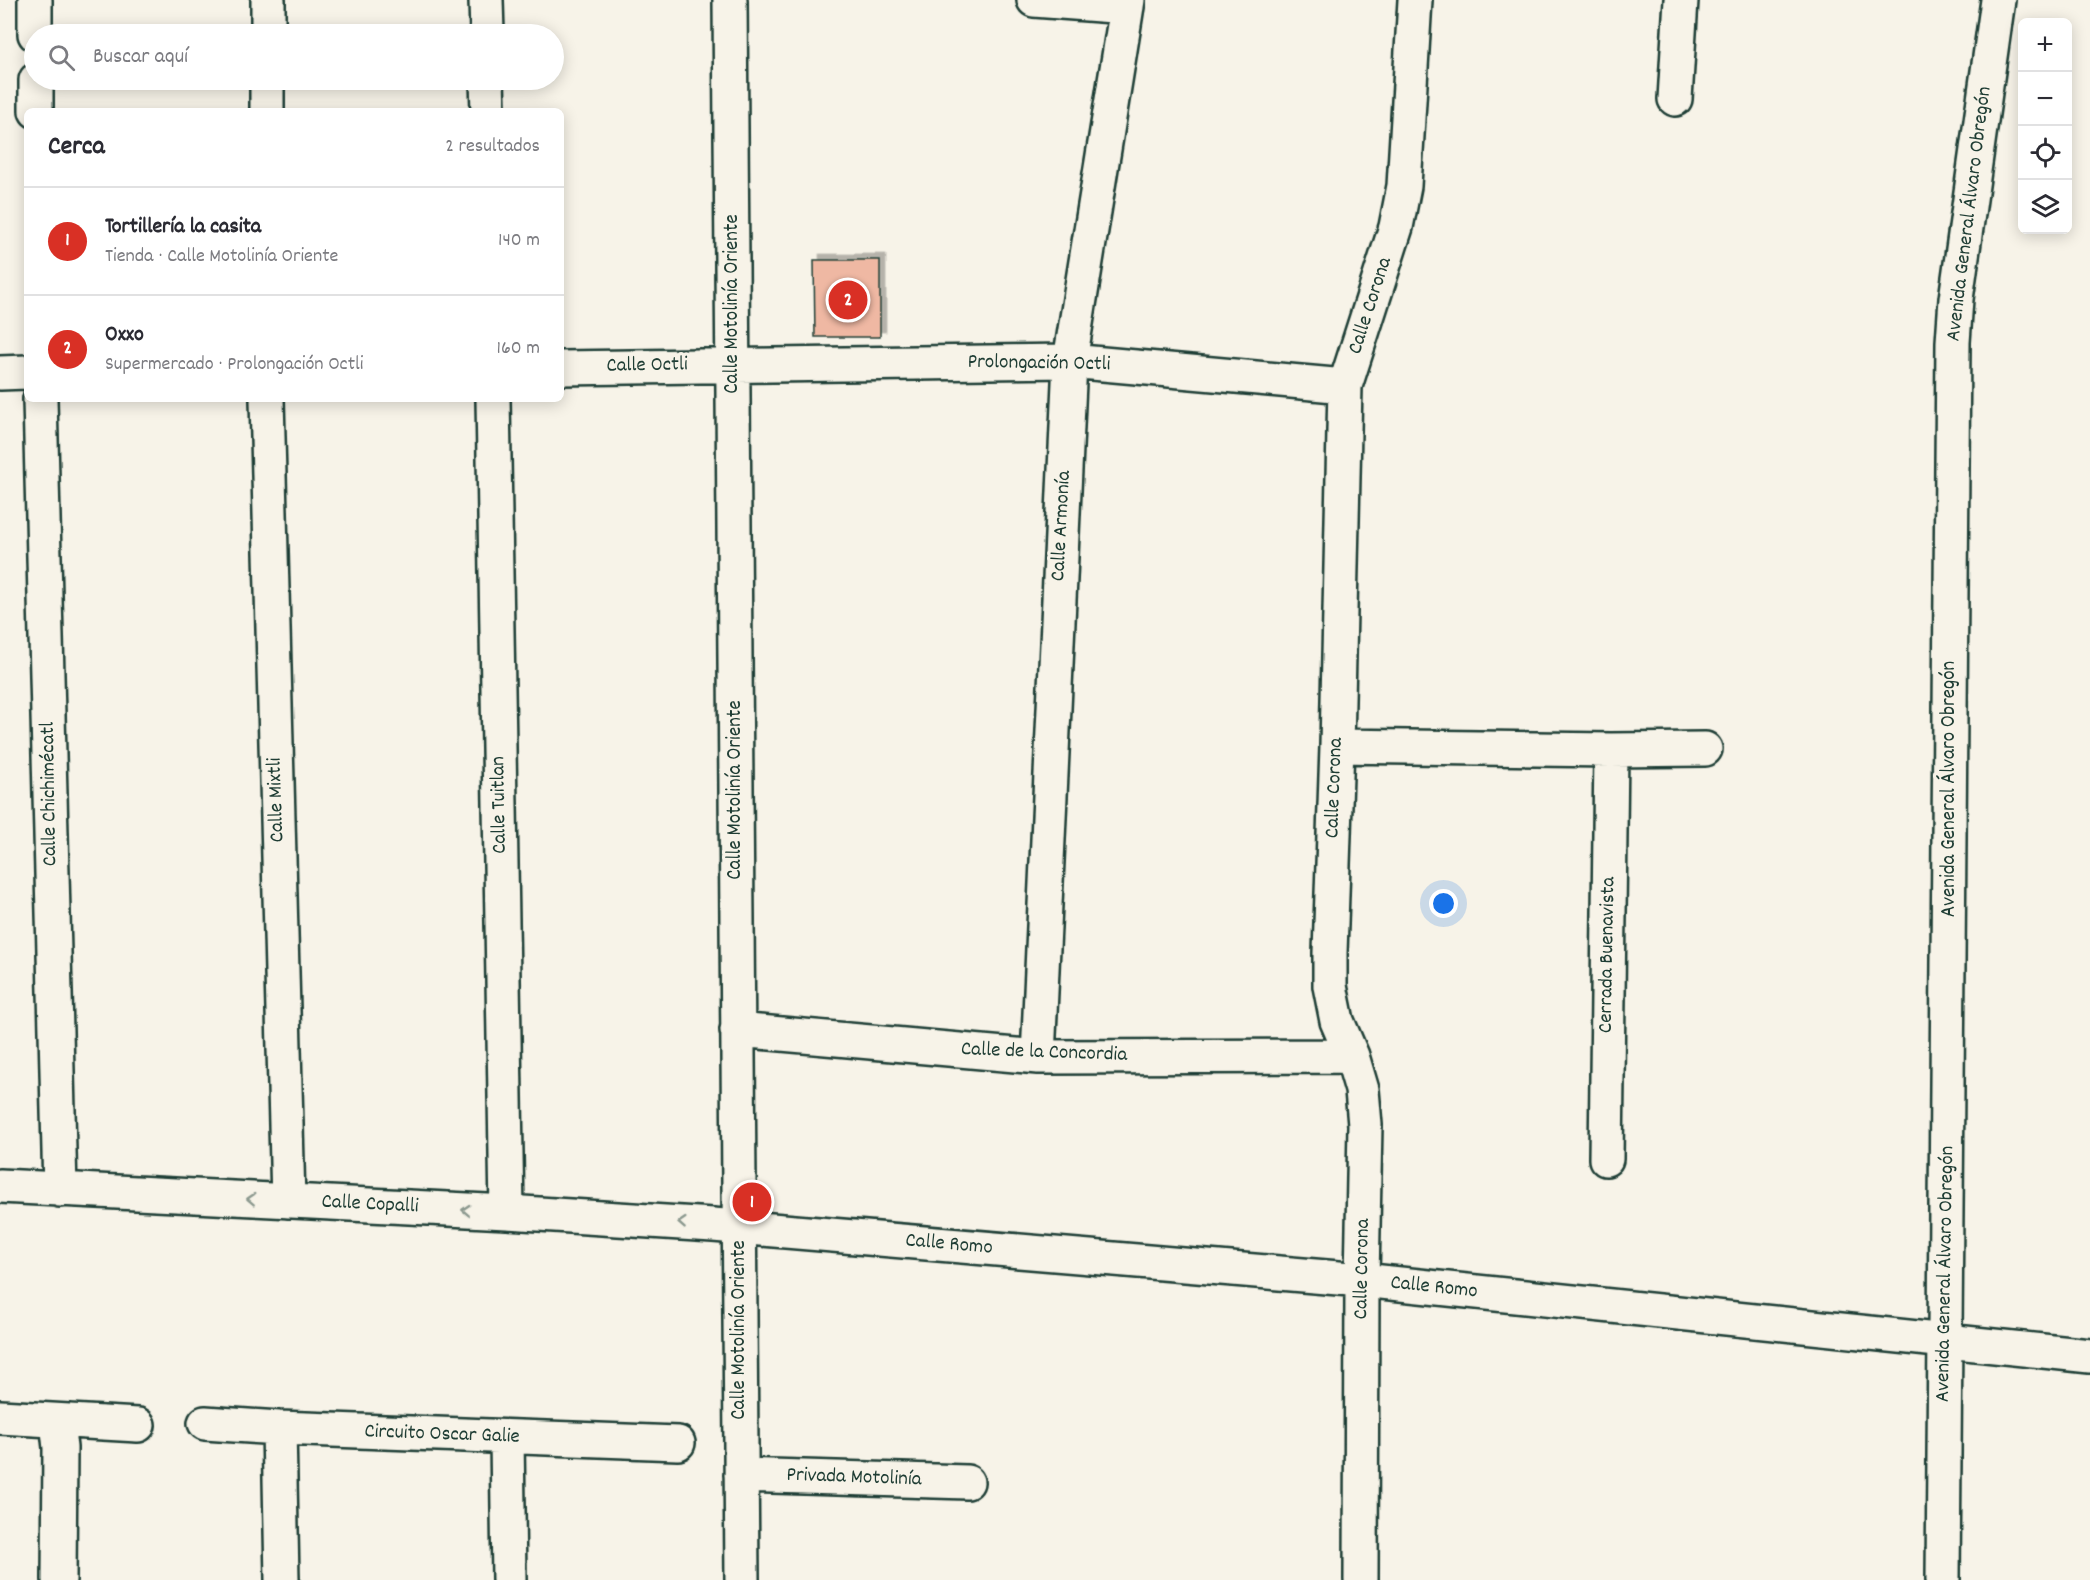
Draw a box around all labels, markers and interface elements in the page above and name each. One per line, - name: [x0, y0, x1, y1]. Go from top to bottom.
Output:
- map controls: [2018, 18, 2072, 234]
- button: +: [2018, 18, 2072, 72]
- search box: [24, 24, 564, 90]
- icon: search: [45, 41, 78, 74]
- text: Buscar aquí: [93, 42, 188, 73]
- button: −: [2018, 72, 2072, 126]
- street label: Avenida General Álvaro Obregón: [1939, 85, 2001, 343]
- button: locate: [2018, 126, 2072, 180]
- text: Cerca: [48, 129, 105, 166]
- text: 2 resultados: [445, 133, 540, 161]
- button: layers: [2018, 180, 2072, 234]
- text: Tortillería la casita: [105, 212, 261, 243]
- street label: Calle Motolinía Oriente: [718, 214, 748, 394]
- text: 1: [65, 227, 70, 255]
- text: 140 m: [498, 227, 540, 255]
- text: Tienda · Calle Motolinía Oriente: [105, 243, 338, 271]
- street label: Calle Corona: [1341, 252, 1401, 359]
- pin: 2: [828, 278, 868, 322]
- text: Oxxo: [105, 320, 144, 351]
- text: 2: [63, 335, 72, 363]
- text: 160 m: [497, 335, 540, 363]
- street label: Prolongación Octli: [967, 348, 1111, 380]
- street label: Calle Octli: [606, 350, 688, 382]
- text: Supermercado · Prolongación Octli: [105, 351, 363, 379]
- street label: Calle Armonía: [1044, 469, 1080, 582]
- street label: Avenida General Álvaro Obregón: [1935, 661, 1965, 917]
- street label: Calle Motolinía Oriente: [721, 700, 751, 880]
- street label: Calle Chichimécatl: [34, 721, 66, 867]
- street label: Calle Corona: [1318, 736, 1352, 839]
- street label: Calle Tuitlan: [484, 756, 516, 854]
- street label: Calle Mixtli: [261, 757, 293, 843]
- street label: Cerrada Buenavista: [1592, 875, 1624, 1033]
- your location: [1429, 889, 1458, 918]
- street label: Calle de la Concordia: [960, 1035, 1129, 1071]
- street label: Avenida General Álvaro Obregón: [1929, 1145, 1963, 1403]
- pin: 1: [732, 1180, 771, 1224]
- street label: Calle Copalli: [321, 1187, 420, 1223]
- one-way arrow: [246, 1193, 255, 1206]
- one-way arrow: [462, 1203, 471, 1216]
- one-way arrow: [677, 1216, 686, 1229]
- street label: Calle Corona: [1347, 1217, 1379, 1320]
- street label: Calle Romo: [904, 1226, 994, 1264]
- street label: Calle Motolinía Oriente: [725, 1240, 755, 1420]
- street label: Calle Romo: [1389, 1269, 1479, 1307]
- street label: Circuito Oscar Galie: [364, 1417, 520, 1453]
- street label: Privada Motolinía: [786, 1461, 923, 1495]

